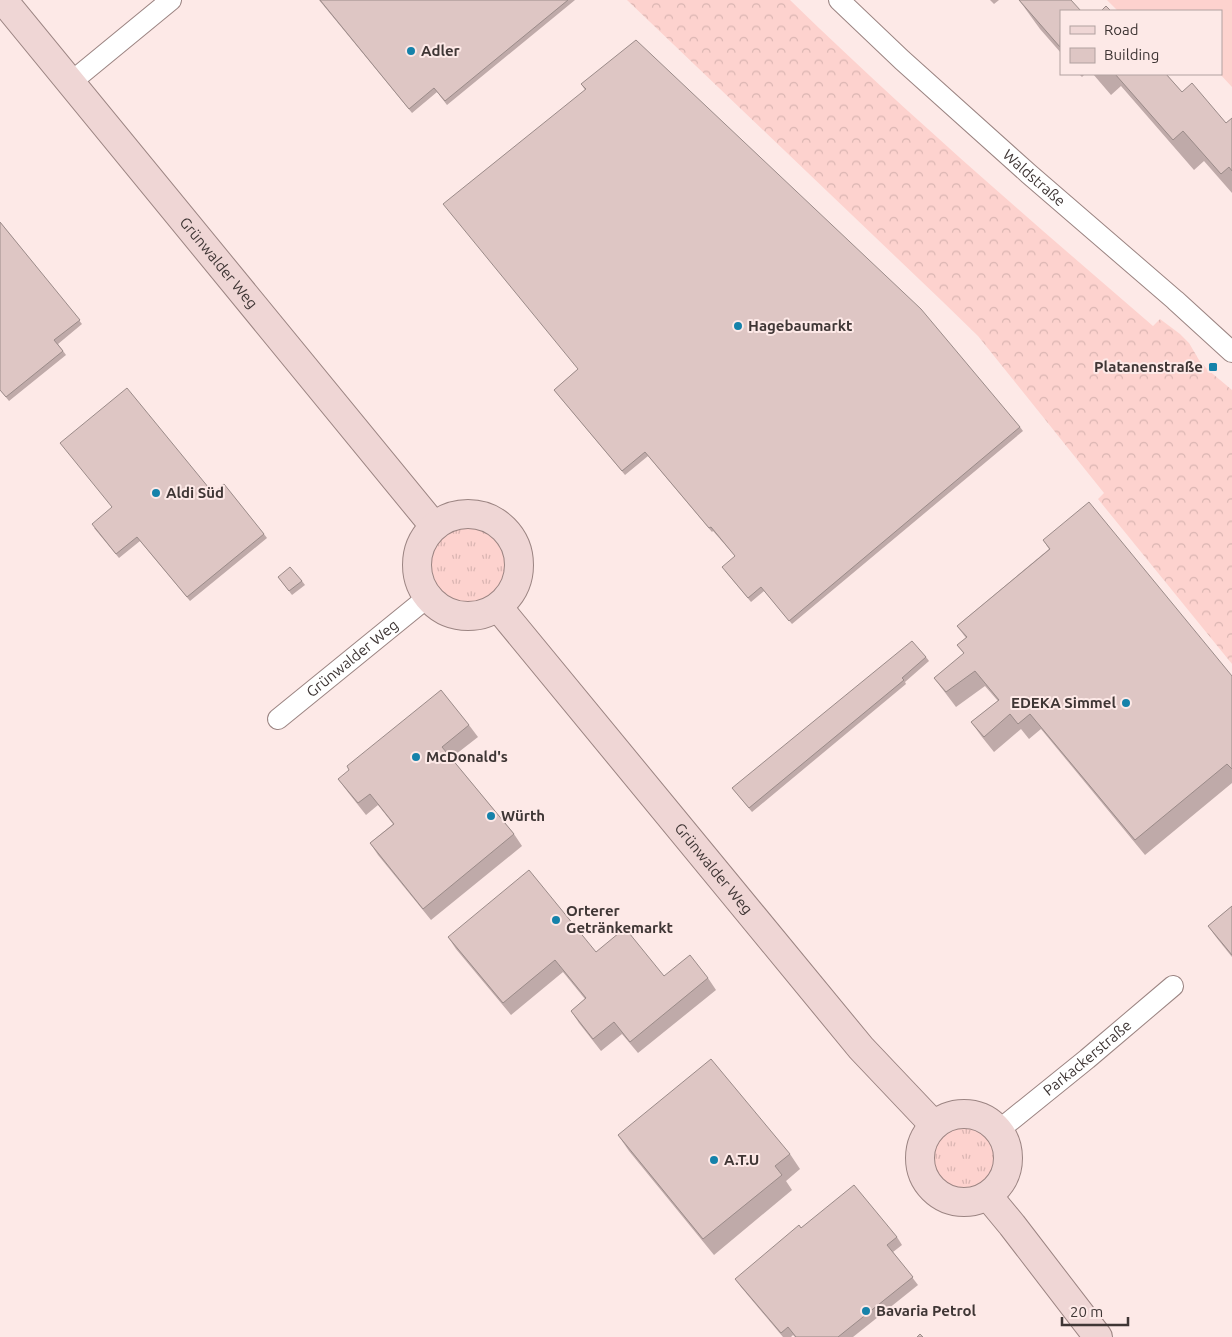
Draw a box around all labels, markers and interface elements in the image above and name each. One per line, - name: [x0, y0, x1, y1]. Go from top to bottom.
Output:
- legend: [1060, 10, 1222, 75]
- text: Road: [1104, 21, 1139, 38]
- place label: Adler: [421, 42, 461, 59]
- marker: Adler: [405, 45, 417, 57]
- text: Building: [1104, 46, 1159, 63]
- street label: Waldstraße: [1000, 146, 1069, 209]
- street label: Grünwalder Weg: [177, 214, 261, 312]
- place label: Hagebaumarkt: [748, 317, 853, 334]
- marker: Hagebaumarkt: [732, 320, 744, 332]
- place label: Platanenstraße: [1094, 358, 1203, 375]
- marker: Platanenstraße: [1207, 361, 1219, 373]
- place label: Aldi Süd: [166, 484, 224, 501]
- marker: Aldi Süd: [150, 487, 162, 499]
- street label: Grünwalder Weg: [303, 616, 401, 700]
- place label: EDEKA Simmel: [1011, 694, 1116, 711]
- marker: EDEKA Simmel: [1120, 697, 1132, 709]
- place label: McDonald's: [426, 748, 508, 765]
- marker: McDonald's: [410, 751, 422, 763]
- place label: Würth: [501, 807, 545, 824]
- marker: Würth: [485, 810, 497, 822]
- street label: Grünwalder Weg: [671, 819, 756, 917]
- place label: Orterer Getränkemarkt: [566, 902, 674, 936]
- marker: Orterer Getränkemarkt: [550, 914, 562, 926]
- street label: Parkackerstraße: [1040, 1016, 1134, 1099]
- place label: A.T.U: [724, 1151, 759, 1168]
- marker: A.T.U: [708, 1154, 720, 1166]
- scale bar: [1062, 1294, 1128, 1326]
- place label: Bavaria Petrol: [876, 1302, 976, 1319]
- text: 20 m: [1070, 1303, 1103, 1320]
- marker: Bavaria Petrol: [860, 1305, 872, 1317]

